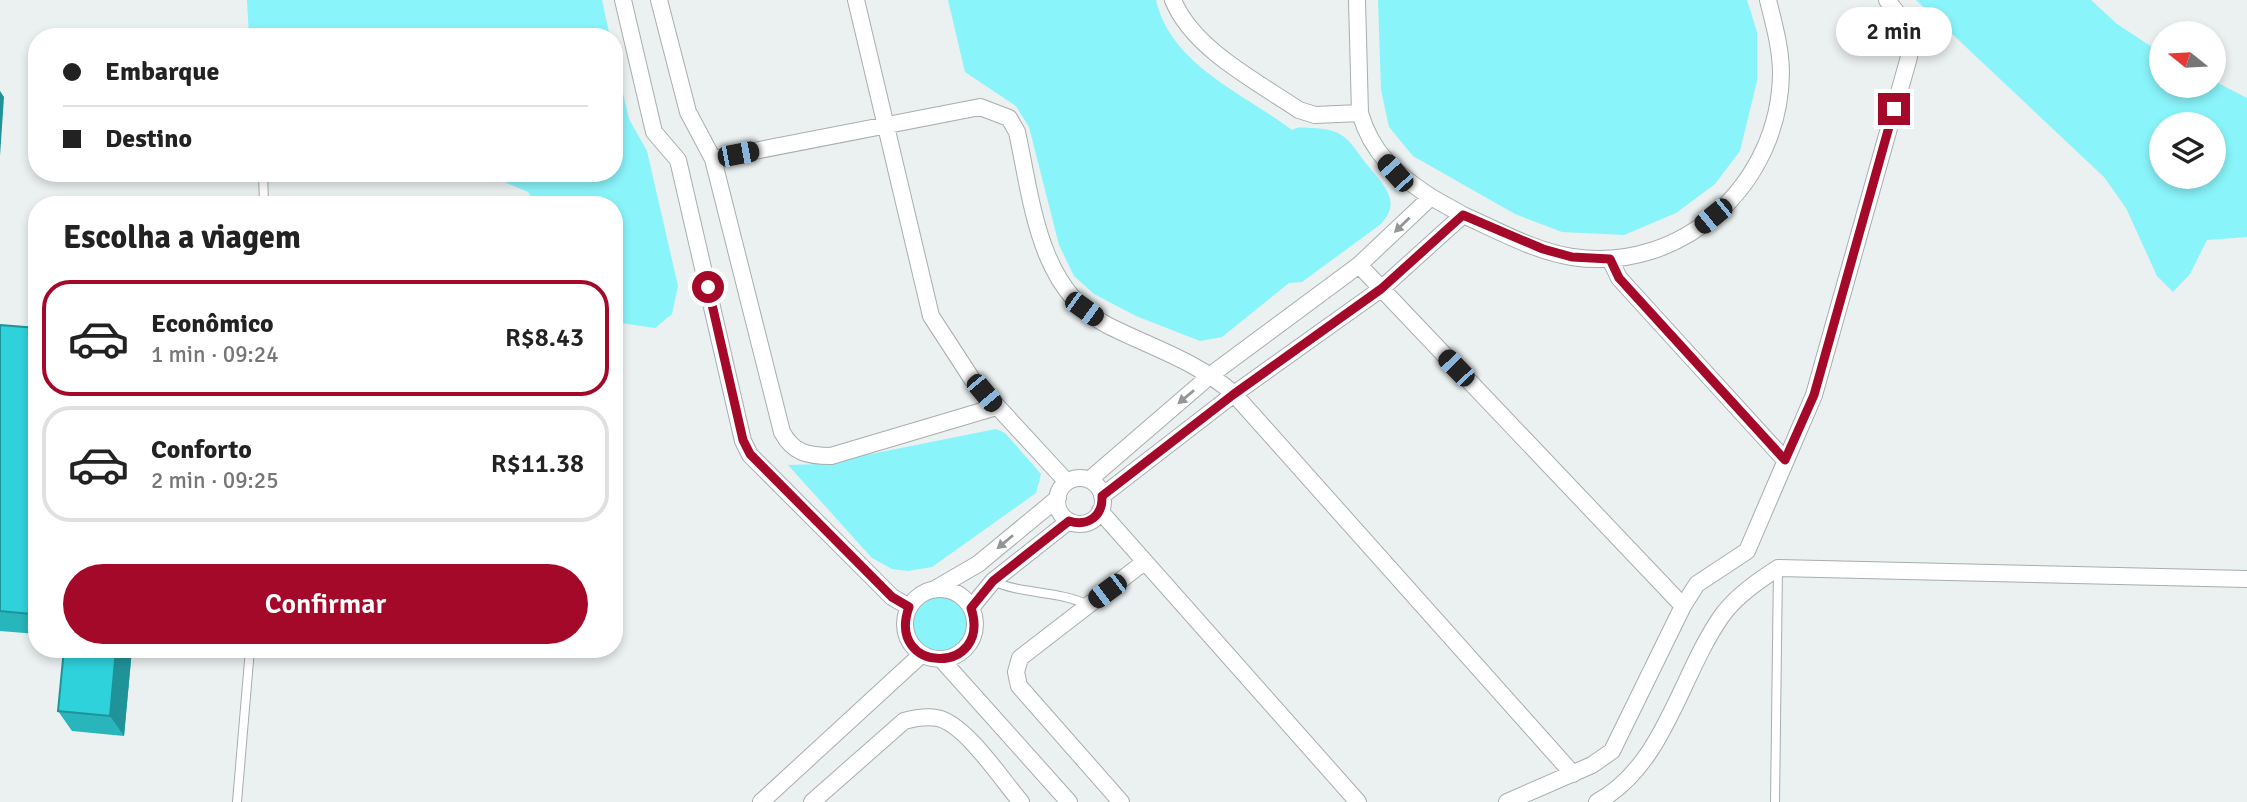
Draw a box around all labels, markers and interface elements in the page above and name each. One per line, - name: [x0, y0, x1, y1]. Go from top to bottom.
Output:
- callout: 2 min: [1836, 7, 1952, 56]
- text: 2 min: [1866, 17, 1922, 46]
- north arrow: [2149, 21, 2226, 98]
- map controls: [2149, 21, 2226, 189]
- text: Embarque: [105, 56, 219, 88]
- route end: [1878, 93, 1910, 125]
- button: layers: [2149, 112, 2226, 189]
- text: Destino: [105, 123, 192, 155]
- car: [716, 140, 761, 168]
- car: [1374, 150, 1417, 196]
- car: [1691, 195, 1736, 237]
- one-way arrow: [1394, 216, 1411, 232]
- text: Escolha a viagem: [63, 218, 301, 257]
- route start: [692, 271, 724, 303]
- car: [1061, 288, 1108, 330]
- icon: car: [67, 307, 130, 370]
- text: Econômico: [151, 308, 274, 340]
- text: R$8.43: [505, 322, 584, 354]
- text: 1 min · 09:24: [151, 340, 279, 369]
- car: [1434, 346, 1479, 390]
- car: [963, 370, 1006, 416]
- one-way arrow: [1177, 389, 1195, 405]
- icon: car: [67, 433, 130, 496]
- text: Conforto: [151, 434, 252, 466]
- text: R$11.38: [491, 448, 584, 480]
- text: 2 min · 09:25: [151, 466, 279, 495]
- one-way arrow: [996, 534, 1014, 550]
- button: Confirmar: [63, 564, 588, 644]
- car: [1084, 570, 1131, 612]

